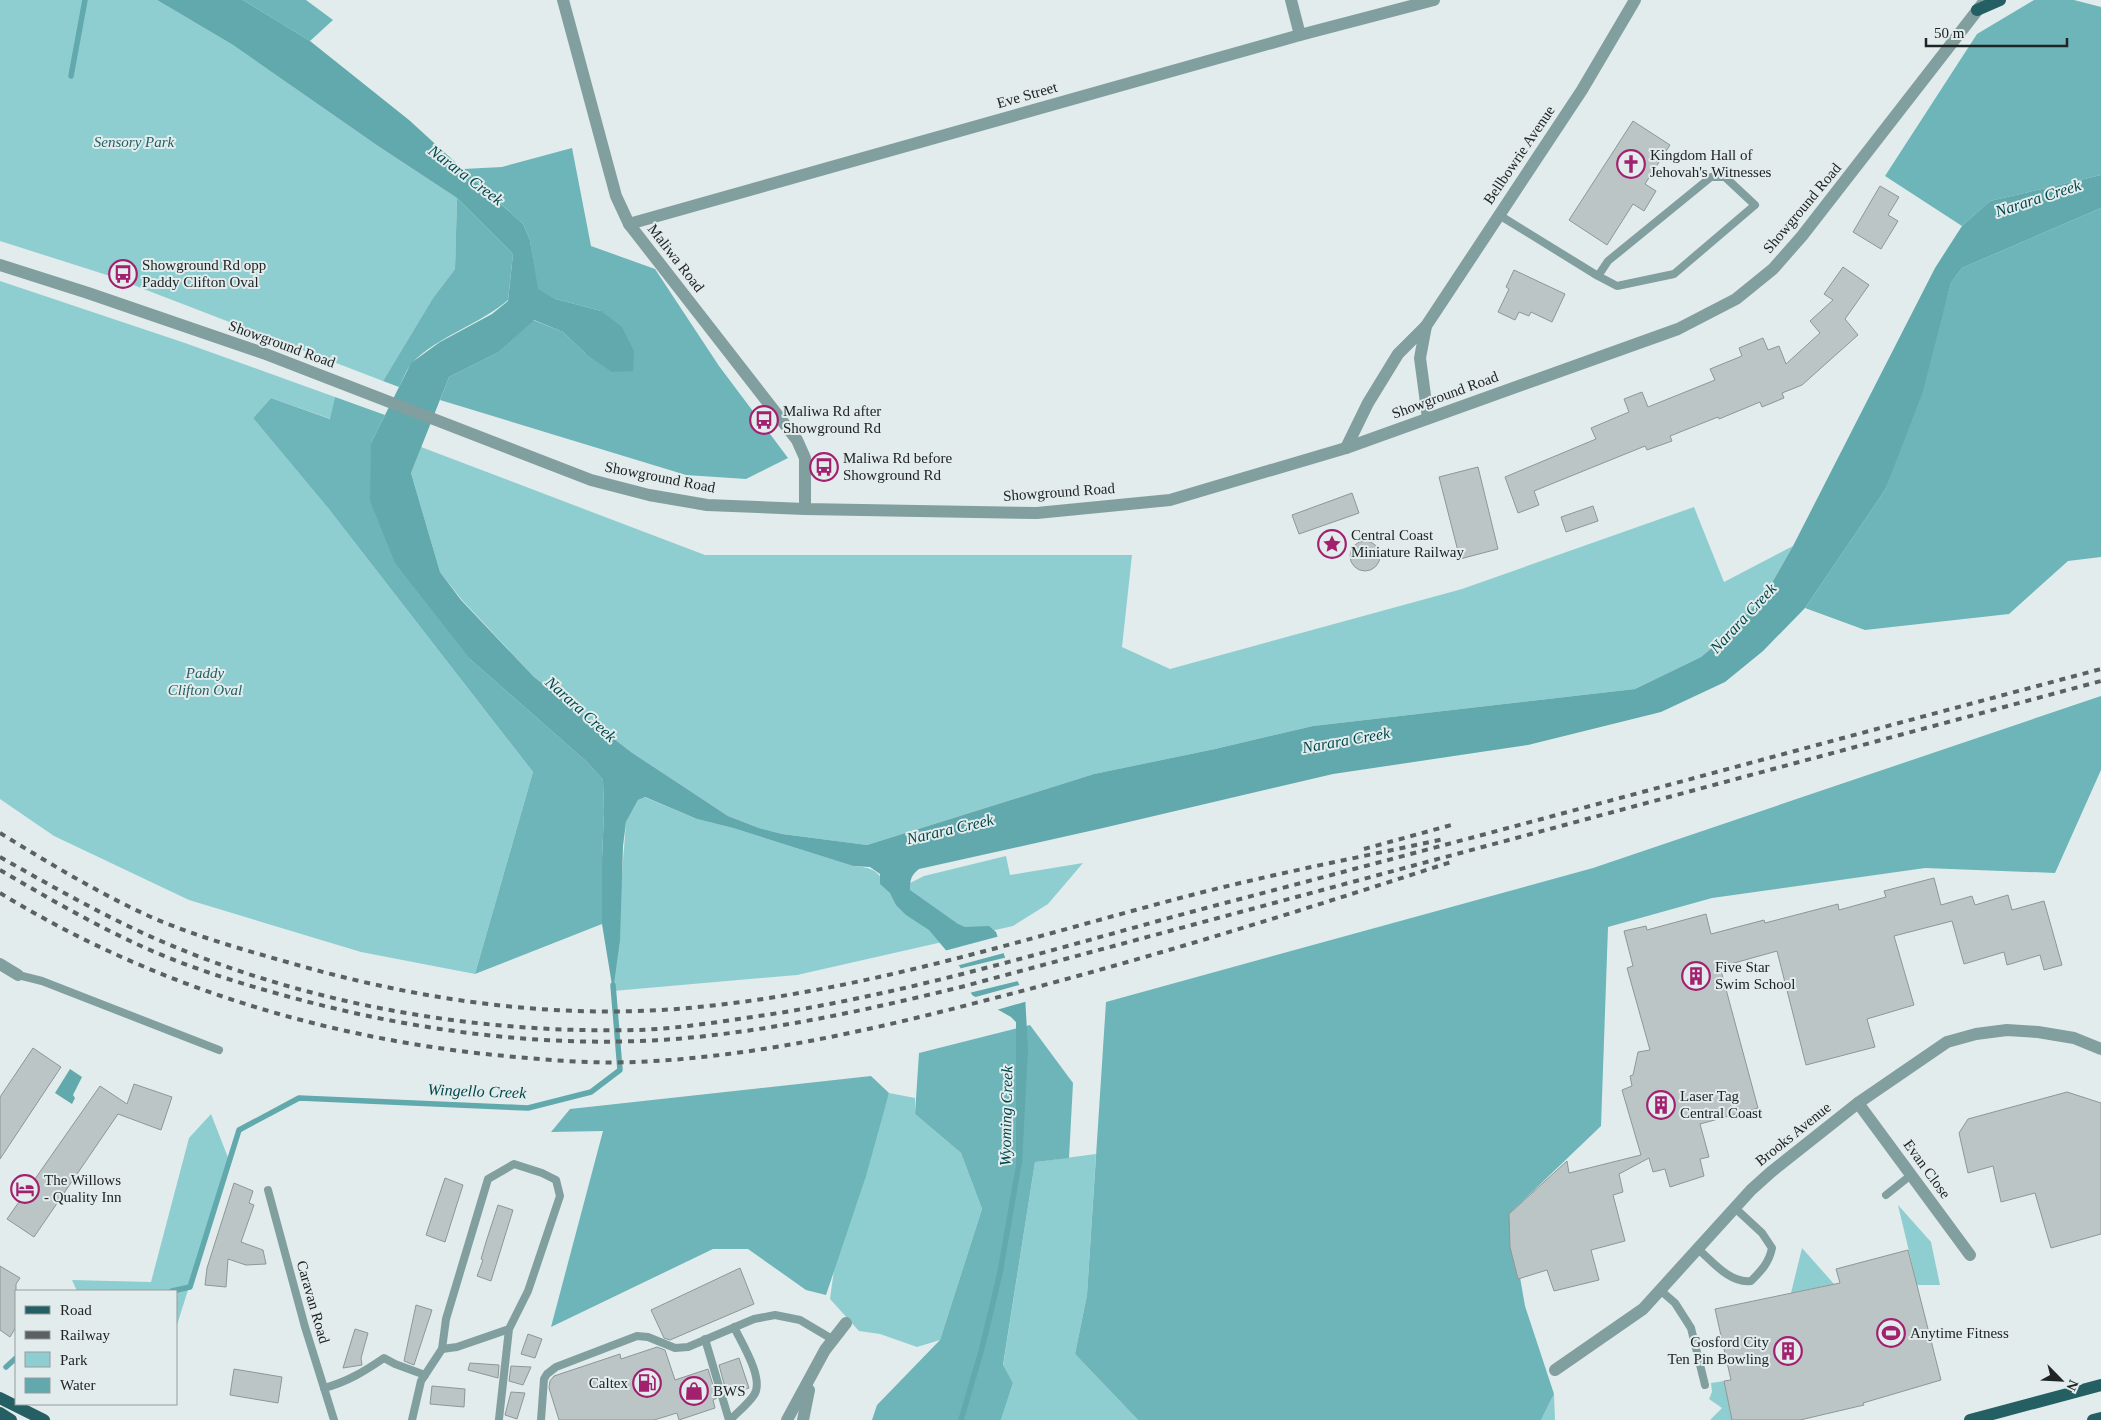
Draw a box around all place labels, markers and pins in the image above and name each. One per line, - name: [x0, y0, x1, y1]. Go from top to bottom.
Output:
- place label: Kingdom Hall of Jehovah's Witnesses: [1650, 147, 1772, 180]
- church icon: Kingdom Hall of Jehovah's Witnesses: [1616, 149, 1646, 179]
- place label: Showground Rd opp Paddy Clifton Oval: [142, 257, 266, 290]
- bus stop icon: Showground Rd opp Paddy Clifton Oval: [108, 259, 138, 289]
- place label: Maliwa Rd after Showground Rd: [783, 403, 881, 436]
- bus stop icon: Maliwa Rd after Showground Rd: [749, 405, 779, 435]
- place label: Maliwa Rd before Showground Rd: [843, 450, 952, 483]
- bus stop icon: Maliwa Rd before Showground Rd: [809, 452, 839, 482]
- place label: Central Coast Miniature Railway: [1351, 527, 1464, 560]
- place icon: Central Coast Miniature Railway: [1317, 529, 1347, 559]
- place label: Five Star Swim School: [1715, 959, 1795, 992]
- building icon: Five Star Swim School: [1681, 961, 1711, 991]
- place label: Laser Tag Central Coast: [1680, 1088, 1763, 1121]
- building icon: Laser Tag Central Coast: [1646, 1090, 1676, 1120]
- place label: The Willows - Quality Inn: [44, 1172, 122, 1205]
- hotel icon: The Willows - Quality Inn: [10, 1174, 40, 1204]
- sports icon: Anytime Fitness: [1876, 1318, 1906, 1348]
- place label: Anytime Fitness: [1910, 1325, 2009, 1341]
- place label: Gosford City Ten Pin Bowling: [1668, 1334, 1770, 1367]
- building icon: Gosford City Ten Pin Bowling: [1773, 1336, 1803, 1366]
- fuel station icon: Caltex: [632, 1368, 662, 1398]
- place label: Caltex: [589, 1375, 628, 1391]
- shop icon: BWS: [679, 1376, 709, 1406]
- place label: BWS: [713, 1383, 746, 1399]

